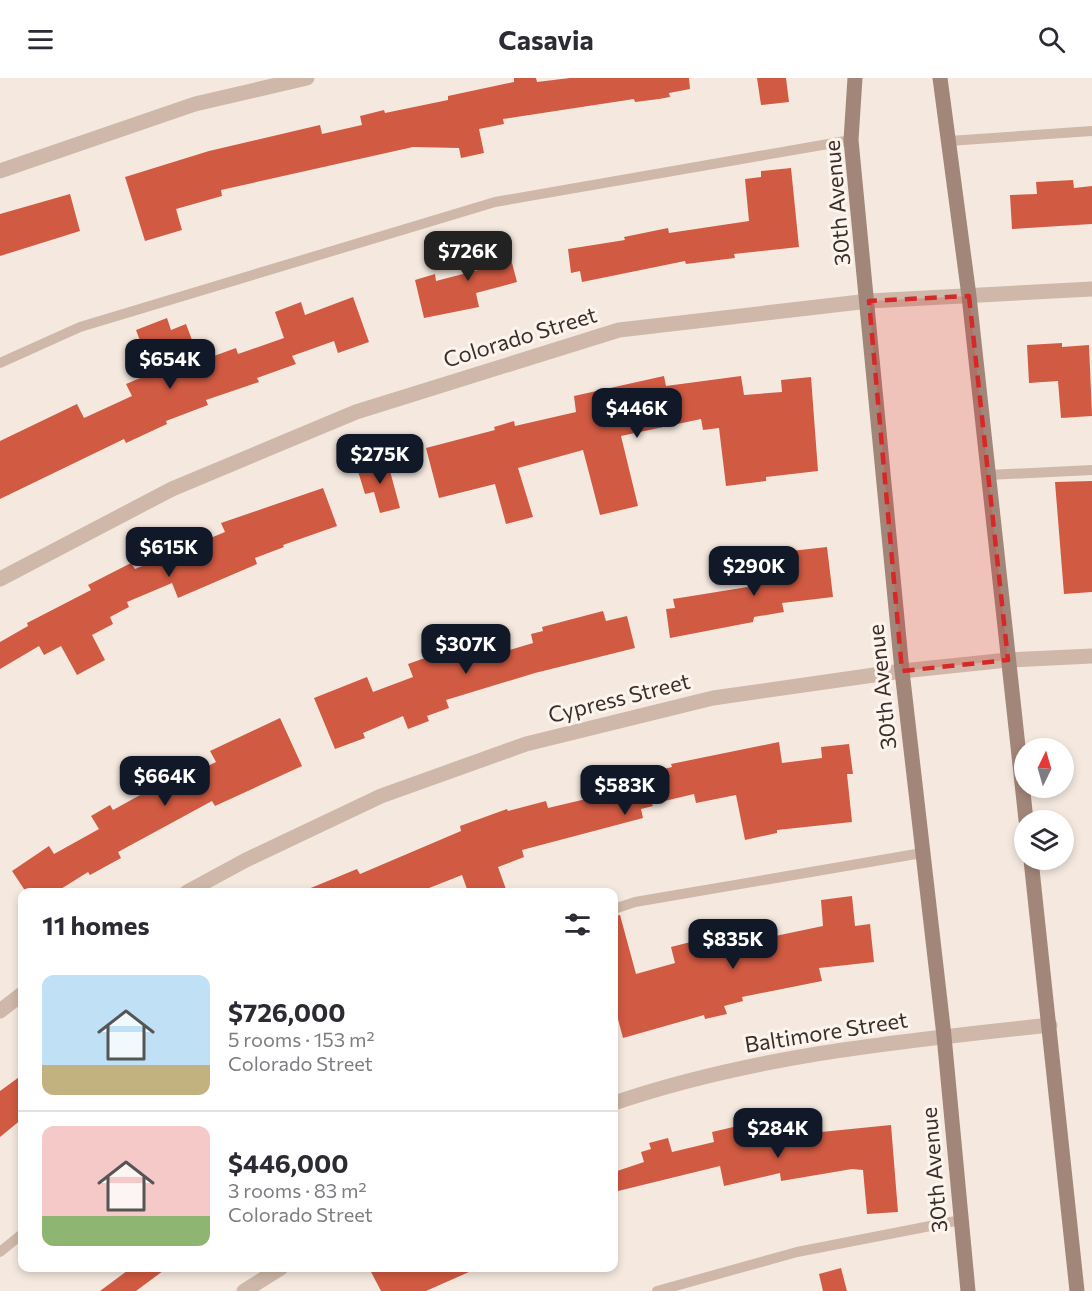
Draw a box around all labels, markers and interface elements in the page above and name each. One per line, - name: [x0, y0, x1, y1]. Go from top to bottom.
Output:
- icon: menu: [24, 23, 57, 56]
- text: Casavia: [498, 23, 594, 56]
- icon: search: [1035, 23, 1068, 56]
- street label: 30th Avenue: [818, 139, 855, 267]
- pin: $726K: [426, 231, 510, 282]
- text: $726K: [438, 238, 498, 262]
- street label: Colorado Street: [440, 300, 600, 373]
- pin: $654K: [128, 339, 212, 390]
- text: $654K: [139, 346, 201, 370]
- pin: $446K: [595, 388, 679, 439]
- text: $446K: [606, 395, 668, 419]
- pin: $275K: [338, 434, 422, 485]
- text: $275K: [350, 441, 410, 465]
- pin: $615K: [127, 527, 211, 578]
- text: $615K: [140, 534, 198, 558]
- pin: $290K: [712, 546, 796, 597]
- text: $290K: [723, 553, 785, 577]
- street label: 30th Avenue: [861, 623, 902, 751]
- pin: $307K: [424, 624, 508, 675]
- text: $307K: [435, 631, 497, 655]
- street label: Cypress Street: [545, 667, 693, 728]
- north arrow: [1014, 738, 1074, 798]
- map controls: [1014, 738, 1074, 870]
- pin: $664K: [123, 756, 207, 807]
- text: $664K: [134, 763, 196, 787]
- pin: $583K: [583, 765, 667, 816]
- text: $583K: [594, 772, 656, 796]
- button: layers: [1014, 810, 1074, 870]
- icon: filters: [561, 908, 594, 941]
- text: 11 homes: [42, 909, 150, 940]
- pin: $835K: [691, 919, 775, 970]
- text: $835K: [702, 926, 764, 950]
- text: $726,000: [228, 996, 346, 1027]
- icon: home: [90, 999, 162, 1071]
- street label: Baltimore Street: [742, 1005, 909, 1058]
- text: 5 rooms · 153 m²: [228, 1027, 375, 1051]
- text: Colorado Street: [228, 1051, 373, 1075]
- street label: 30th Avenue: [915, 1106, 952, 1234]
- pin: $284K: [736, 1108, 820, 1159]
- text: $284K: [747, 1115, 809, 1139]
- text: $446,000: [228, 1147, 349, 1178]
- icon: home: [90, 1150, 162, 1222]
- text: 3 rooms · 83 m²: [228, 1178, 367, 1202]
- text: Colorado Street: [228, 1202, 373, 1226]

